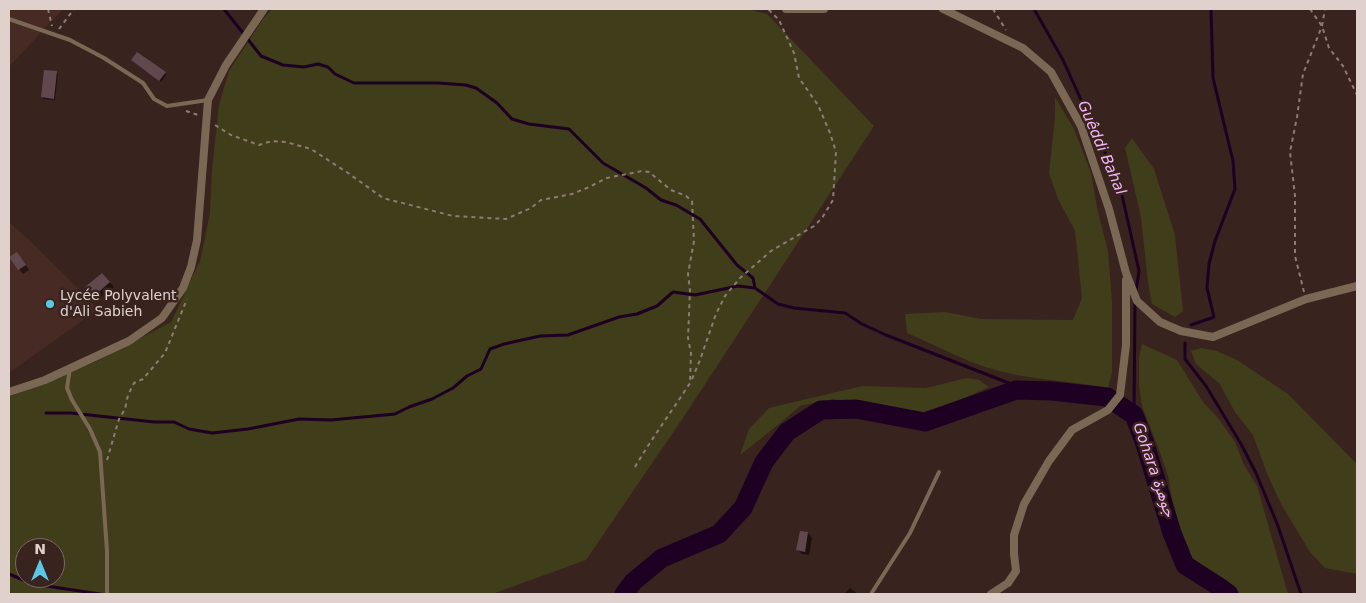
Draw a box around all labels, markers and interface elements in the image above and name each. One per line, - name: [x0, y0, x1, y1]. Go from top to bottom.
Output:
- water label: Guêddi Bahal: [1073, 98, 1129, 198]
- place label: Lycée Polyvalent d'Ali Sabieh: [60, 288, 177, 321]
- marker: Lycée Polyvalent d'Ali Sabieh: [44, 298, 56, 310]
- water label: Gohara جوهرة: [1128, 421, 1178, 519]
- north arrow: [15, 538, 65, 588]
- text: N: [34, 541, 46, 557]

